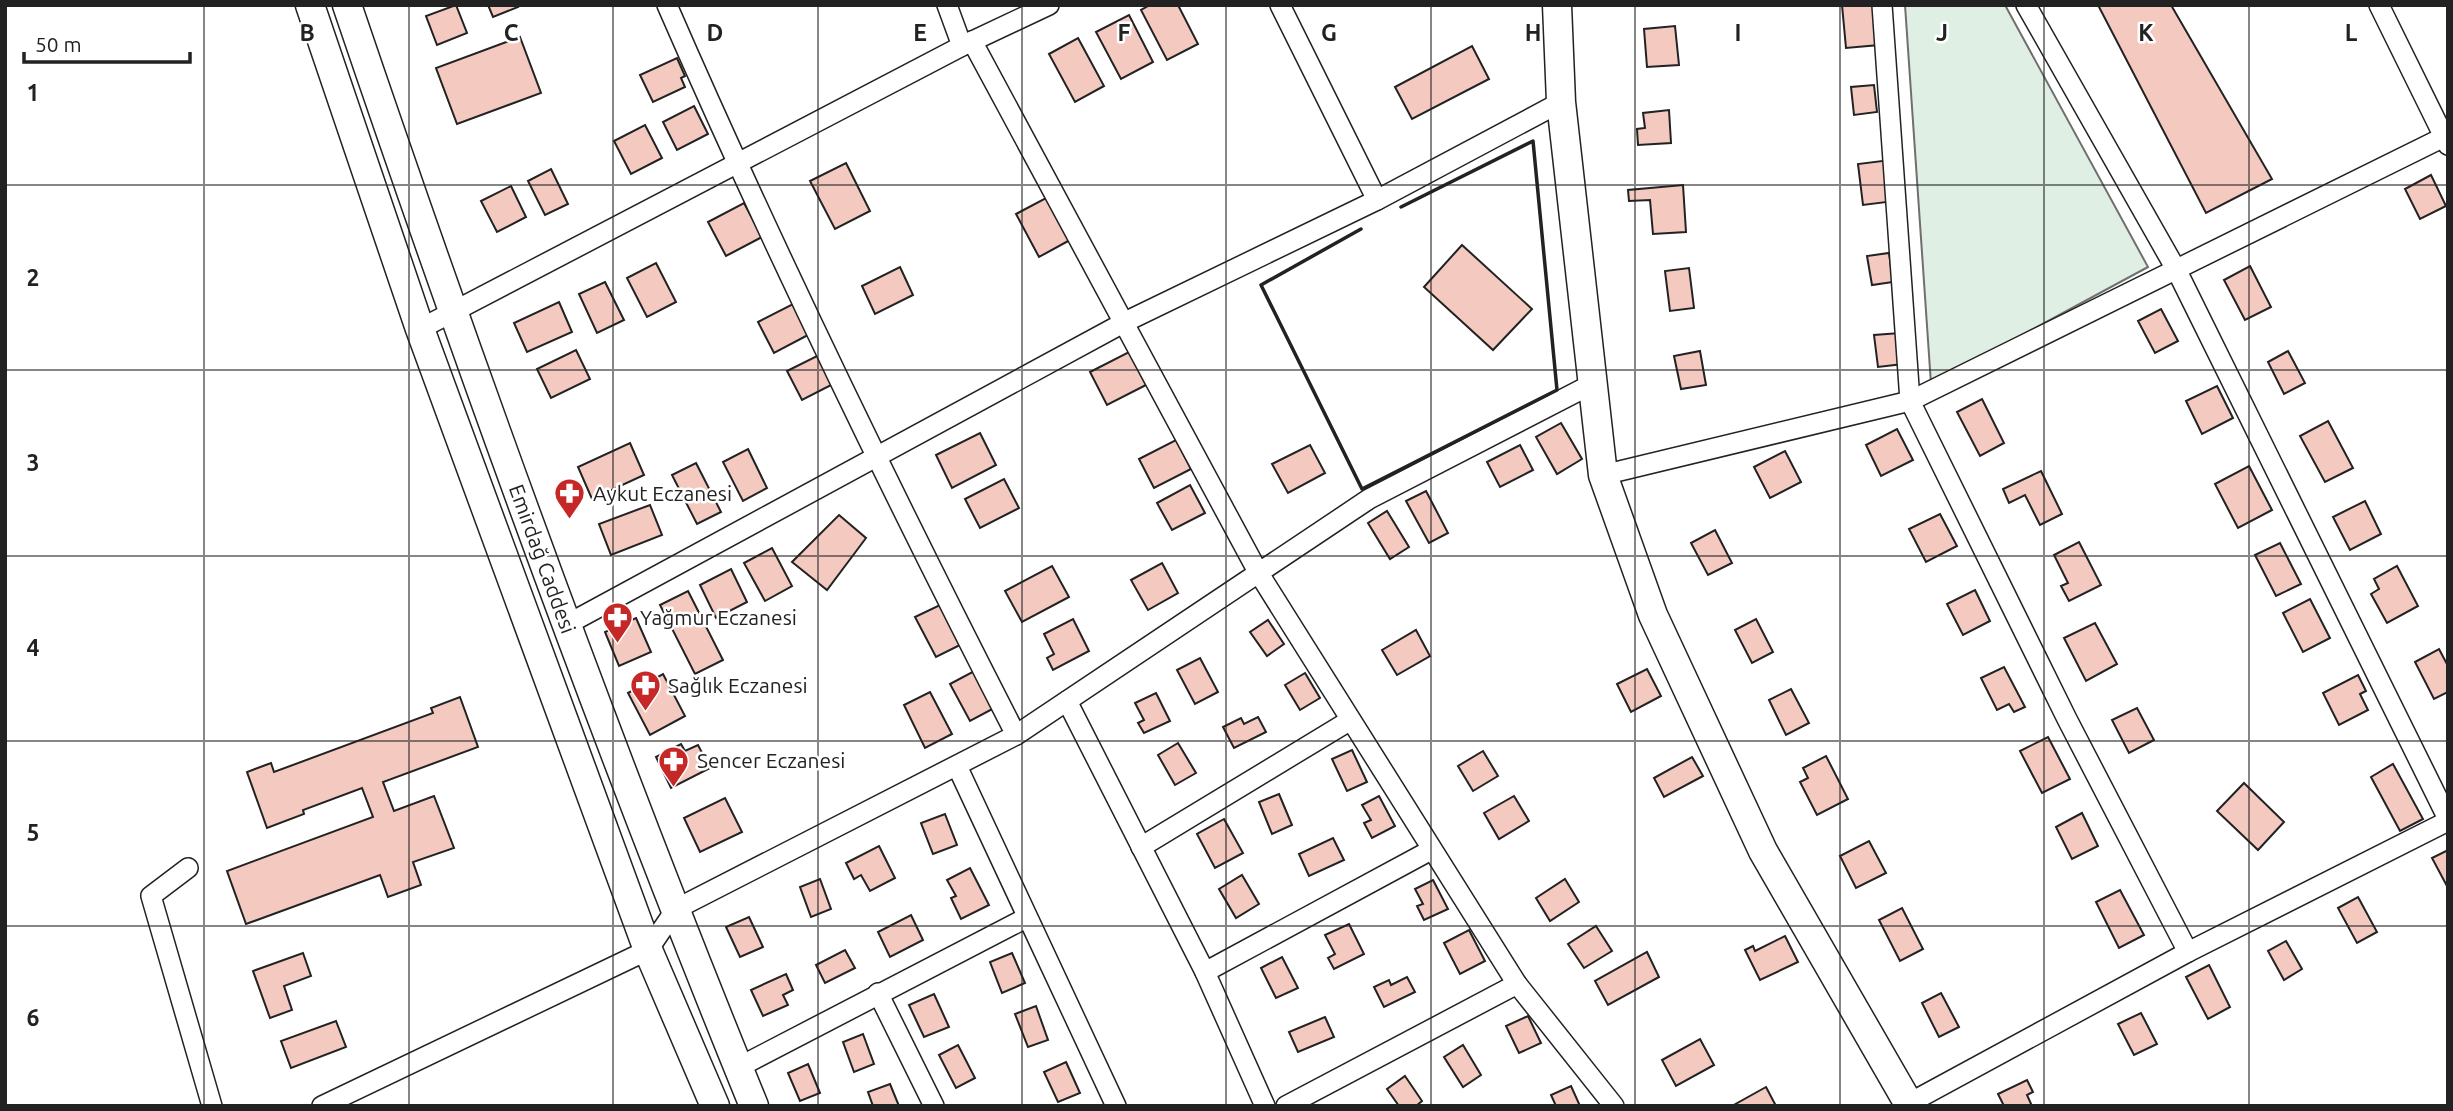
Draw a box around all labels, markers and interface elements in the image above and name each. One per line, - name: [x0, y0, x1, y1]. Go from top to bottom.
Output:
- text: B: [299, 20, 315, 45]
- text: C: [504, 20, 519, 45]
- text: D: [707, 20, 723, 45]
- text: E: [913, 20, 927, 45]
- text: F: [1118, 20, 1131, 45]
- text: G: [1321, 20, 1337, 45]
- text: H: [1525, 20, 1541, 45]
- text: I: [1735, 20, 1741, 45]
- text: J: [1936, 20, 1948, 45]
- text: K: [2138, 20, 2154, 45]
- text: L: [2345, 20, 2358, 45]
- scale bar: [24, 21, 191, 65]
- text: 50 m: [35, 32, 82, 56]
- text: 1: [27, 80, 39, 105]
- text: 2: [27, 265, 39, 290]
- text: 3: [27, 450, 39, 475]
- pharmacy icon: Aykut Eczanesi: [553, 477, 587, 521]
- street label: Emirdağ Caddesi: [505, 481, 581, 637]
- place label: Aykut Eczanesi: [593, 481, 732, 505]
- pharmacy icon: Yağmur Eczanesi: [600, 601, 634, 645]
- place label: Yağmur Eczanesi: [640, 605, 797, 629]
- text: 4: [27, 635, 40, 660]
- pharmacy icon: Sağlık Eczanesi: [628, 669, 662, 713]
- place label: Sağlık Eczanesi: [668, 673, 808, 697]
- pharmacy icon: Sencer Eczanesi: [657, 744, 691, 788]
- place label: Sencer Eczanesi: [697, 748, 845, 772]
- text: 5: [27, 820, 39, 845]
- text: 6: [27, 1005, 40, 1030]

